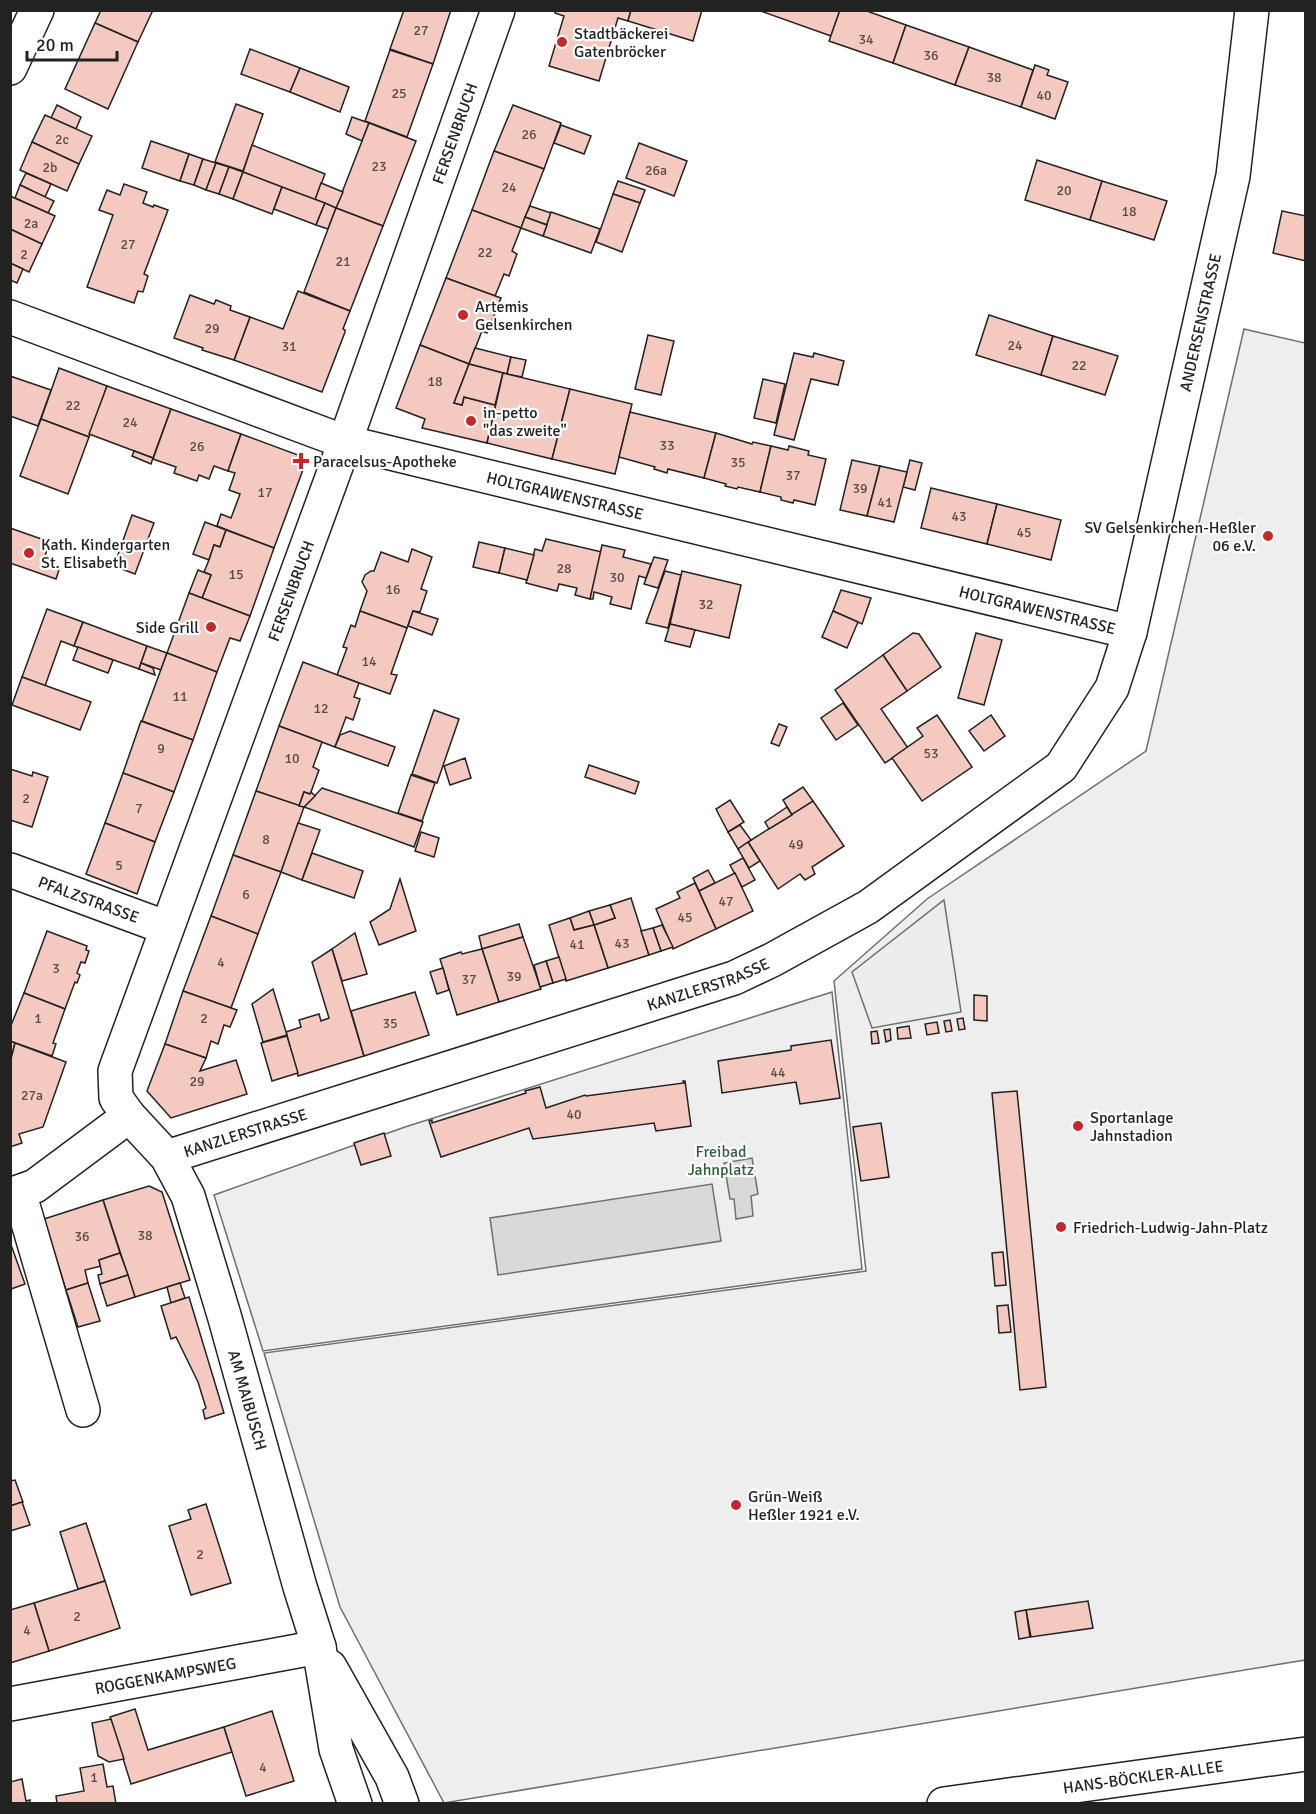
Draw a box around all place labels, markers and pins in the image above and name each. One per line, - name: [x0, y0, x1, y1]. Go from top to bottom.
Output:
- place label: Stadtbäckerei Gatenbröcker: [574, 24, 668, 62]
- marker: Stadtbäckerei Gatenbröcker: [555, 35, 569, 49]
- place label: Artemis Gelsenkirchen: [475, 297, 573, 335]
- marker: Artemis Gelsenkirchen: [456, 308, 470, 322]
- place label: in-petto "das zweite": [483, 403, 567, 441]
- marker: in-petto "das zweite": [464, 414, 478, 428]
- place label: Paracelsus-Apotheke: [313, 452, 457, 472]
- marker: Paracelsus-Apotheke: [294, 454, 308, 468]
- place label: SV Gelsenkirchen-Heßler 06 e.V.: [1085, 518, 1256, 556]
- marker: SV Gelsenkirchen-Heßler 06 e.V.: [1261, 529, 1275, 543]
- place label: Kath. Kindergarten St. Elisabeth: [41, 535, 170, 573]
- marker: Kath. Kindergarten St. Elisabeth: [22, 546, 36, 560]
- place label: Side Grill: [136, 618, 199, 638]
- marker: Side Grill: [204, 620, 218, 634]
- place label: Sportanlage Jahnstadion: [1090, 1108, 1174, 1146]
- marker: Sportanlage Jahnstadion: [1071, 1119, 1085, 1133]
- place label: Friedrich-Ludwig-Jahn-Platz: [1073, 1218, 1268, 1238]
- marker: Friedrich-Ludwig-Jahn-Platz: [1054, 1220, 1068, 1234]
- place label: Grün-Weiß Heßler 1921 e.V.: [748, 1487, 860, 1525]
- marker: Grün-Weiß Heßler 1921 e.V.: [729, 1498, 743, 1512]

